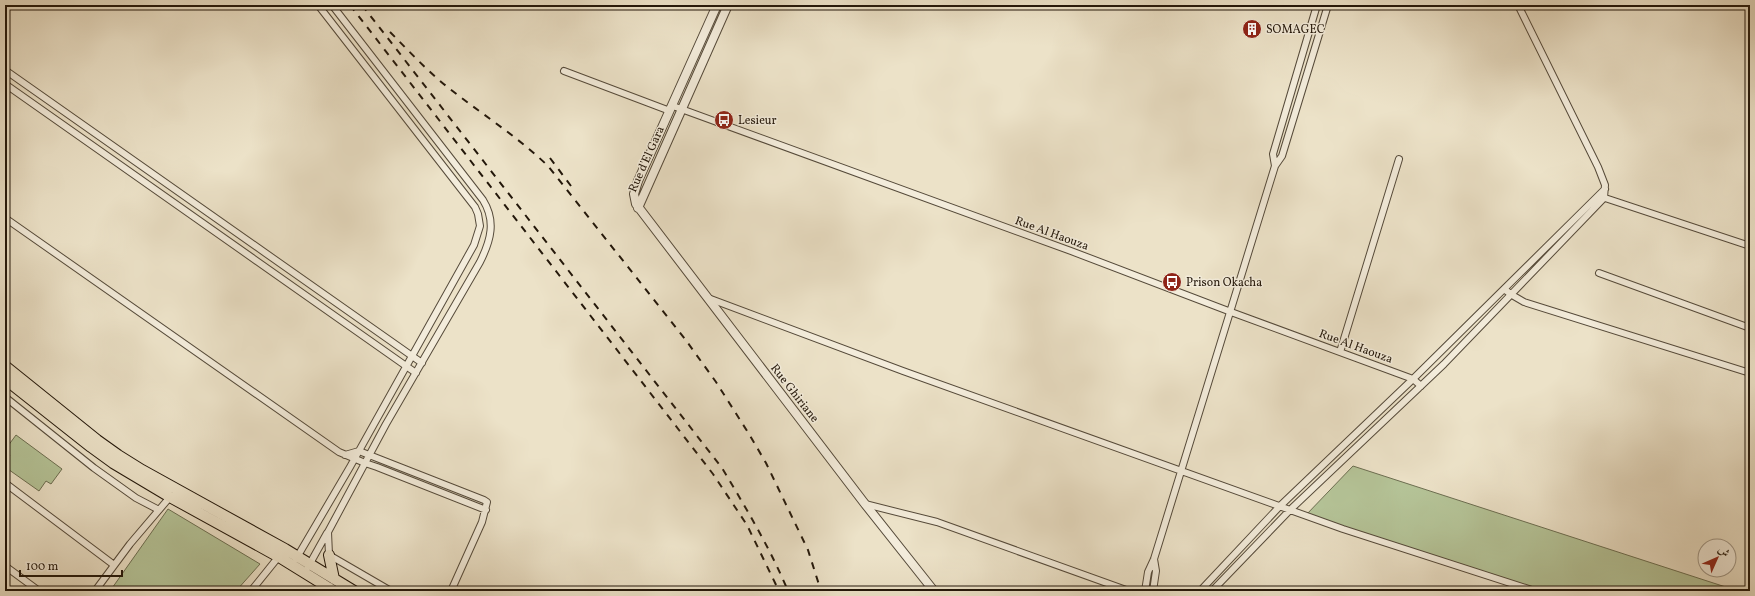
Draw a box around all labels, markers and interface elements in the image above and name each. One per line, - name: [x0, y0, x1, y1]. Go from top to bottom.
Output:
- building icon: SOMAGEC: [1241, 18, 1263, 40]
- place label: SOMAGEC: [1266, 22, 1325, 38]
- bus stop icon: Lesieur: [713, 109, 735, 131]
- place label: Lesieur: [738, 113, 777, 129]
- street label: Rue d'El Gara: [625, 124, 669, 195]
- street label: Rue Al Haouza: [1012, 213, 1091, 255]
- bus stop icon: Prison Okacha: [1161, 271, 1183, 293]
- place label: Prison Okacha: [1186, 275, 1262, 291]
- street label: Rue Al Haouza: [1316, 326, 1395, 368]
- street label: Rue Ghiriane: [766, 361, 822, 426]
- north arrow: [1697, 538, 1737, 578]
- text: ش: [1714, 543, 1732, 561]
- scale bar: [20, 552, 122, 578]
- text: 100 m: [26, 559, 59, 575]

